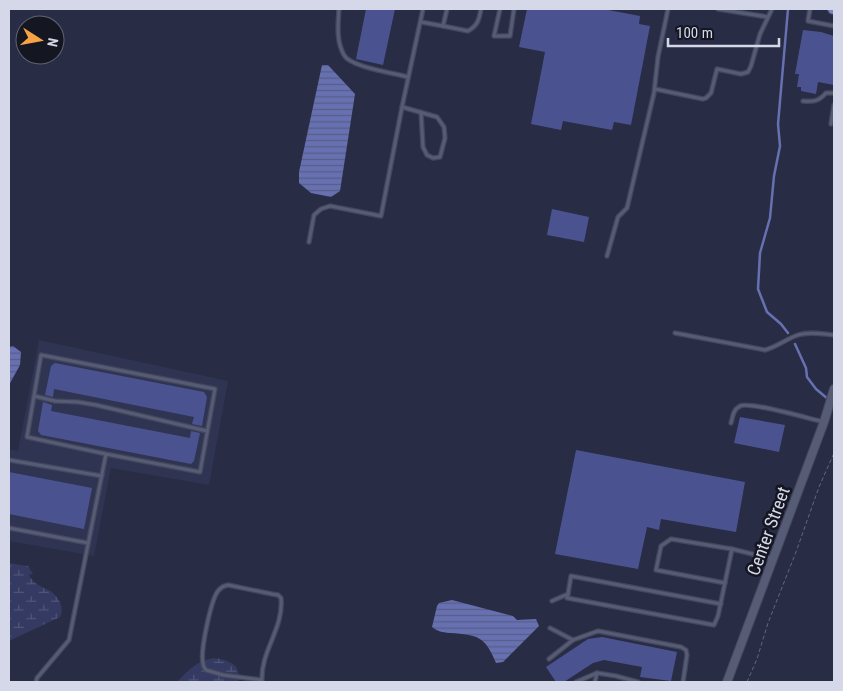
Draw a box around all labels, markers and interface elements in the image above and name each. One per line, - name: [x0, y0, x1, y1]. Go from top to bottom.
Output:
- north arrow: [15, 15, 65, 65]
- scale bar: [668, 15, 779, 47]
- text: 100 m: [676, 24, 713, 42]
- text: N: [44, 37, 61, 48]
- street label: Center Street: [742, 484, 794, 578]

